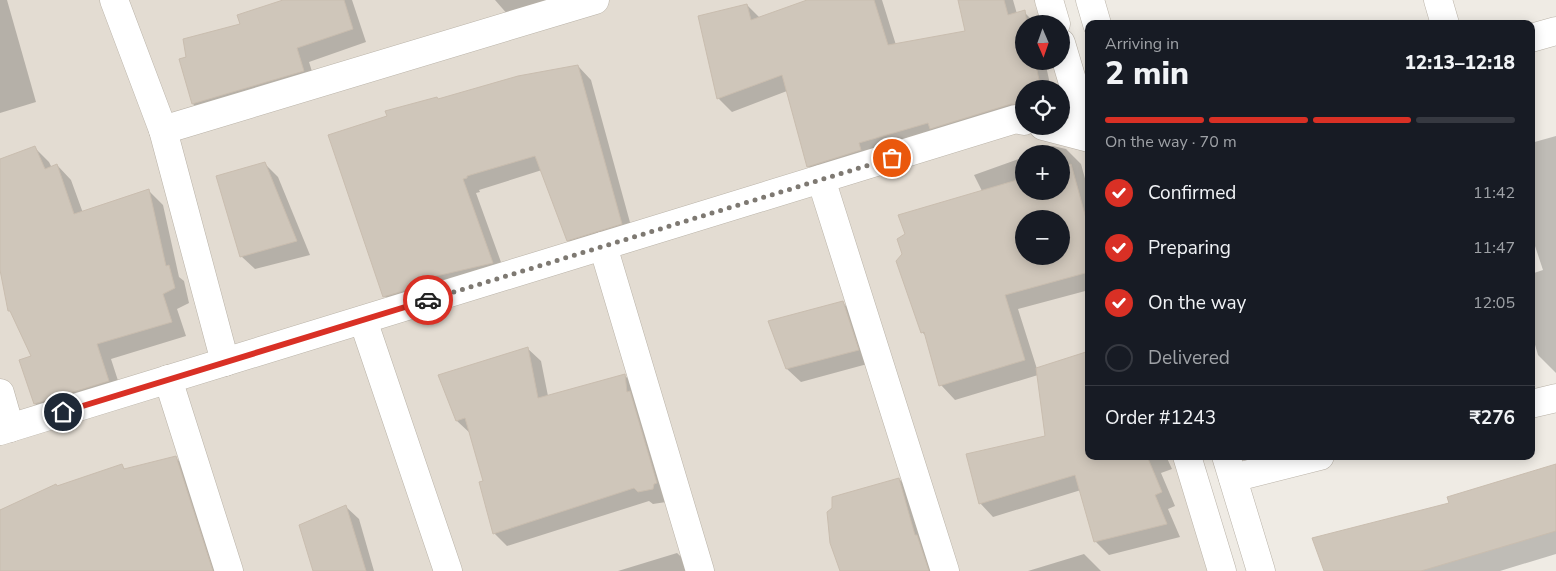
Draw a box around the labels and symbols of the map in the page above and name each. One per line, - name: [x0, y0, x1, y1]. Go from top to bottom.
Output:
- north arrow: [1015, 15, 1070, 70]
- pin: [871, 137, 913, 179]
- courier: [403, 275, 453, 325]
- pin: [42, 391, 84, 433]

